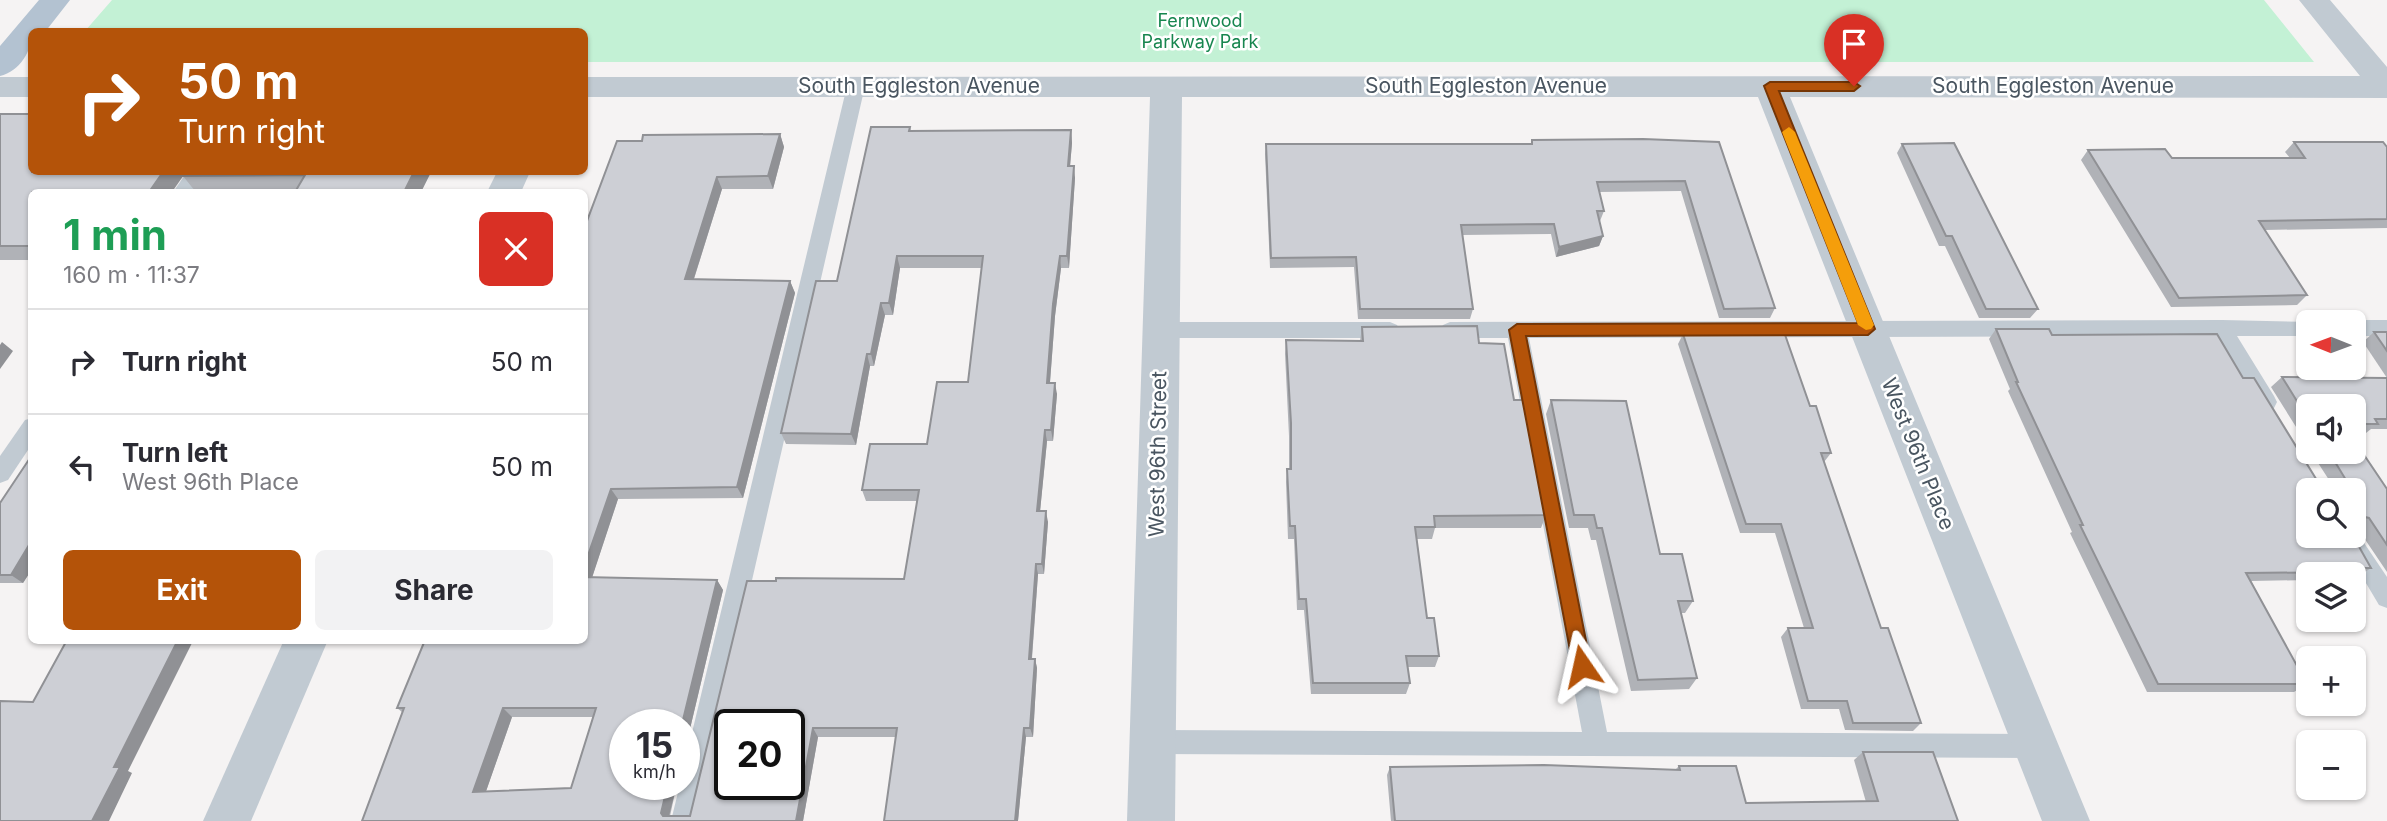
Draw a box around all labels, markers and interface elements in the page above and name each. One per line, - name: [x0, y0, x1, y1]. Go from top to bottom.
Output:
- park label: Fernwood Parkway Park: [1142, 10, 1259, 52]
- pin: [1824, 14, 1884, 86]
- icon: arrive: [1835, 25, 1873, 63]
- text: 50 m: [178, 52, 299, 111]
- icon: right: [63, 56, 154, 147]
- street label: South Eggleston Avenue: [798, 73, 1040, 98]
- street label: South Eggleston Avenue: [1365, 73, 1607, 98]
- street label: South Eggleston Avenue: [1932, 73, 2174, 98]
- text: Turn right: [178, 112, 325, 151]
- text: 1 min: [63, 209, 167, 260]
- button: close: [479, 212, 553, 286]
- text: 160 m · 11:37: [63, 261, 200, 289]
- north arrow: [2296, 310, 2366, 380]
- map controls: [2296, 310, 2366, 800]
- icon: right: [63, 343, 101, 381]
- text: Turn right: [122, 346, 247, 377]
- text: 50 m: [491, 346, 553, 377]
- street label: West 96th Street: [1144, 371, 1171, 537]
- street label: West 96th Place: [1877, 374, 1960, 533]
- button: sound: [2296, 394, 2366, 464]
- text: Turn left: [122, 437, 228, 468]
- icon: left: [63, 448, 101, 486]
- text: 50 m: [491, 451, 553, 482]
- text: West 96th Place: [122, 468, 299, 496]
- button: search: [2296, 478, 2366, 548]
- button: Exit: [63, 550, 301, 630]
- button: Share: [315, 550, 553, 630]
- button: layers: [2296, 562, 2366, 632]
- position arrow: [1545, 629, 1619, 703]
- button: +: [2296, 646, 2366, 716]
- speed limit sign: 20: [714, 709, 805, 800]
- text: 15: [636, 724, 673, 766]
- button: −: [2296, 730, 2366, 800]
- text: km/h: [633, 761, 676, 782]

